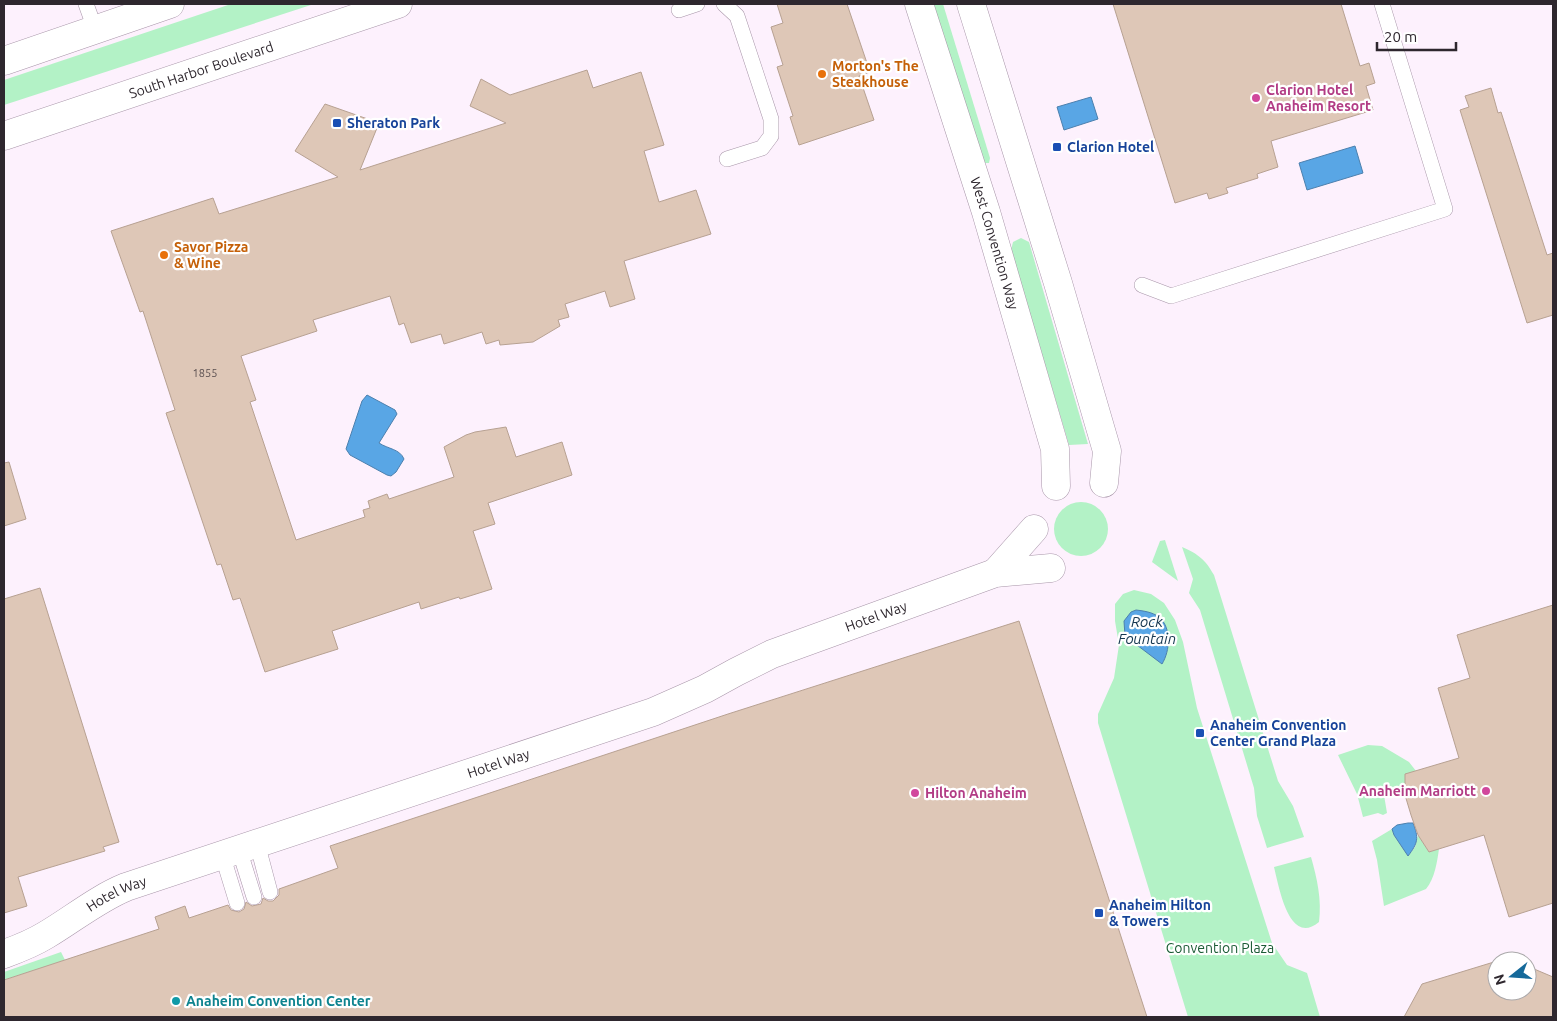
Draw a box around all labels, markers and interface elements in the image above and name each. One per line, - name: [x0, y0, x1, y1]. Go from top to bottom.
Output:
- scale bar: [1377, 20, 1456, 52]
- text: 20 m: [1384, 28, 1417, 45]
- street label: South Harbor Boulevard: [127, 38, 276, 102]
- place label: Morton's The Steakhouse: [832, 58, 919, 90]
- marker: Morton's The Steakhouse: [816, 68, 828, 80]
- place label: Clarion Hotel Anaheim Resort: [1266, 82, 1371, 114]
- marker: Clarion Hotel Anaheim Resort: [1250, 92, 1262, 104]
- place label: Sheraton Park: [347, 115, 440, 131]
- marker: Sheraton Park: [331, 117, 343, 129]
- place label: Clarion Hotel: [1067, 139, 1154, 155]
- marker: Clarion Hotel: [1051, 141, 1063, 153]
- street label: West Convention Way: [967, 175, 1022, 312]
- place label: Savor Pizza & Wine: [174, 239, 248, 271]
- marker: Savor Pizza & Wine: [158, 249, 170, 261]
- house number: 1855: [193, 367, 217, 379]
- street label: Hotel Way: [843, 598, 909, 635]
- water label: Rock Fountain: [1118, 613, 1176, 647]
- place label: Anaheim Convention Center Grand Plaza: [1210, 717, 1347, 749]
- marker: Anaheim Convention Center Grand Plaza: [1194, 727, 1206, 739]
- street label: Hotel Way: [465, 745, 532, 781]
- place label: Anaheim Marriott: [1359, 783, 1476, 799]
- place label: Hilton Anaheim: [925, 785, 1027, 801]
- marker: Anaheim Marriott: [1480, 785, 1492, 797]
- marker: Hilton Anaheim: [909, 787, 921, 799]
- street label: Hotel Way: [83, 873, 148, 915]
- place label: Anaheim Hilton & Towers: [1109, 897, 1211, 929]
- marker: Anaheim Hilton & Towers: [1093, 907, 1105, 919]
- park label: Convention Plaza: [1166, 940, 1274, 956]
- north arrow: [1487, 951, 1537, 1001]
- text: N: [1490, 972, 1509, 987]
- place label: Anaheim Convention Center: [186, 993, 371, 1009]
- marker: Anaheim Convention Center: [170, 995, 182, 1007]

